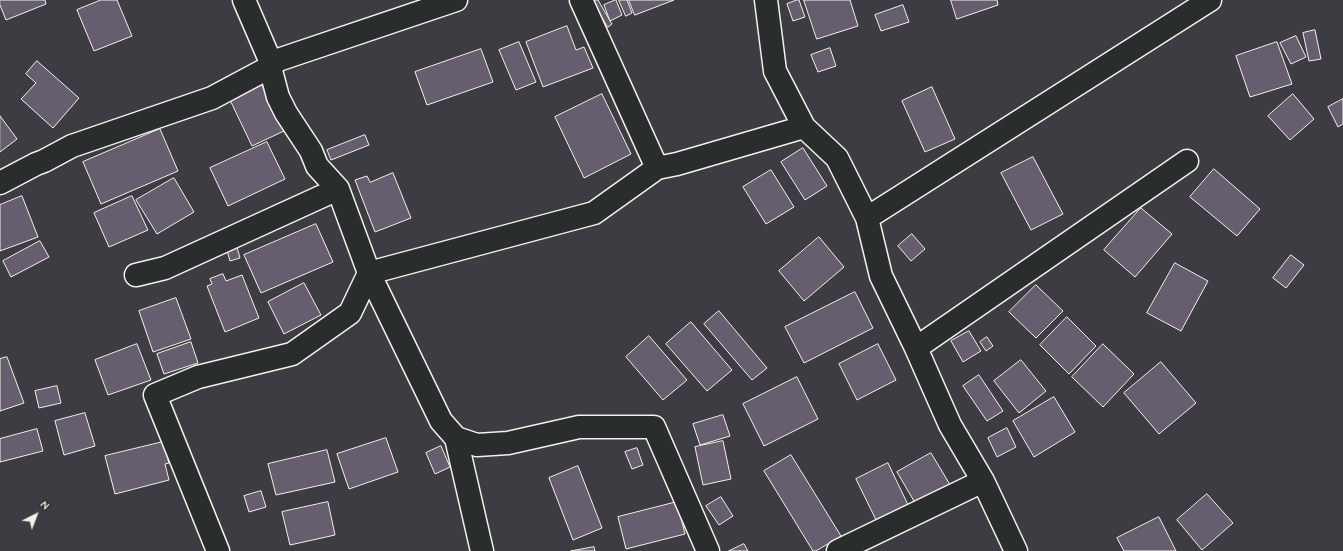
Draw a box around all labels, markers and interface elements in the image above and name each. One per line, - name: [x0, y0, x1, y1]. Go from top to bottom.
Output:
- north arrow: [16, 495, 56, 535]
- text: N: [37, 498, 51, 514]

